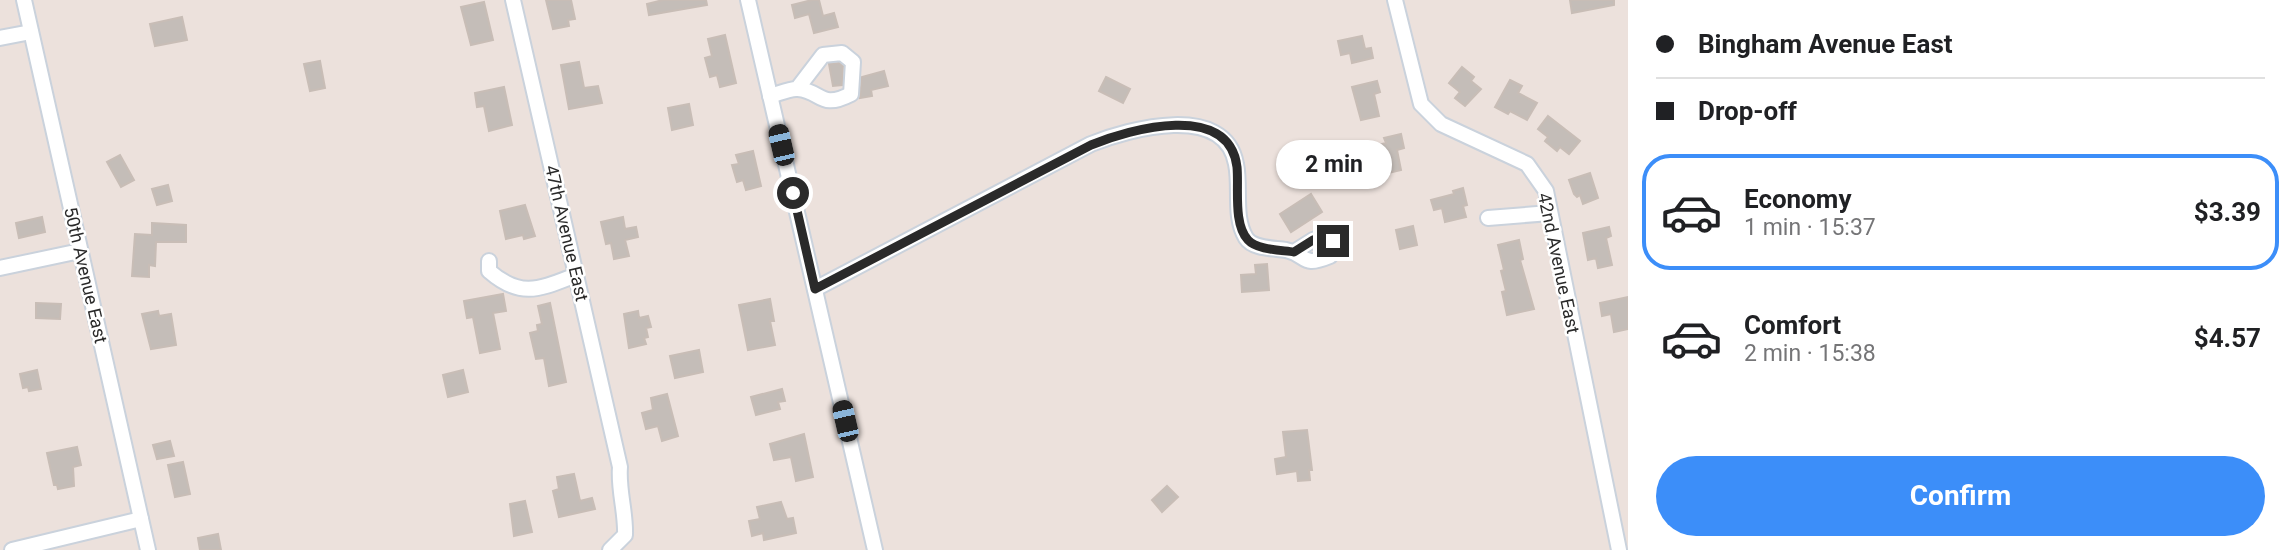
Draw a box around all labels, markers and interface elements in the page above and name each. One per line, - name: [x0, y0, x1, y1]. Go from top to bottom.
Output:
- text: Bingham Avenue East: [1698, 29, 1953, 59]
- text: Drop-off: [1698, 96, 1797, 126]
- car: [767, 122, 796, 168]
- callout: 2 min: [1275, 140, 1391, 188]
- text: 2 min: [1305, 151, 1363, 178]
- street label: 47th Avenue East: [541, 163, 593, 303]
- route start: [777, 177, 809, 209]
- icon: car: [1660, 181, 1723, 244]
- text: Economy: [1744, 184, 1851, 214]
- street label: 42nd Avenue East: [1534, 191, 1584, 335]
- text: $3.39: [2194, 197, 2261, 227]
- street label: 50th Avenue East: [60, 205, 112, 345]
- text: 1 min · 15:37: [1744, 214, 1876, 241]
- route end: [1317, 225, 1349, 257]
- icon: car: [1660, 307, 1723, 370]
- text: Comfort: [1744, 310, 1841, 340]
- text: $4.57: [2194, 323, 2261, 353]
- text: 2 min · 15:38: [1744, 340, 1876, 367]
- car: [831, 398, 860, 444]
- button: Confirm: [1656, 456, 2265, 536]

